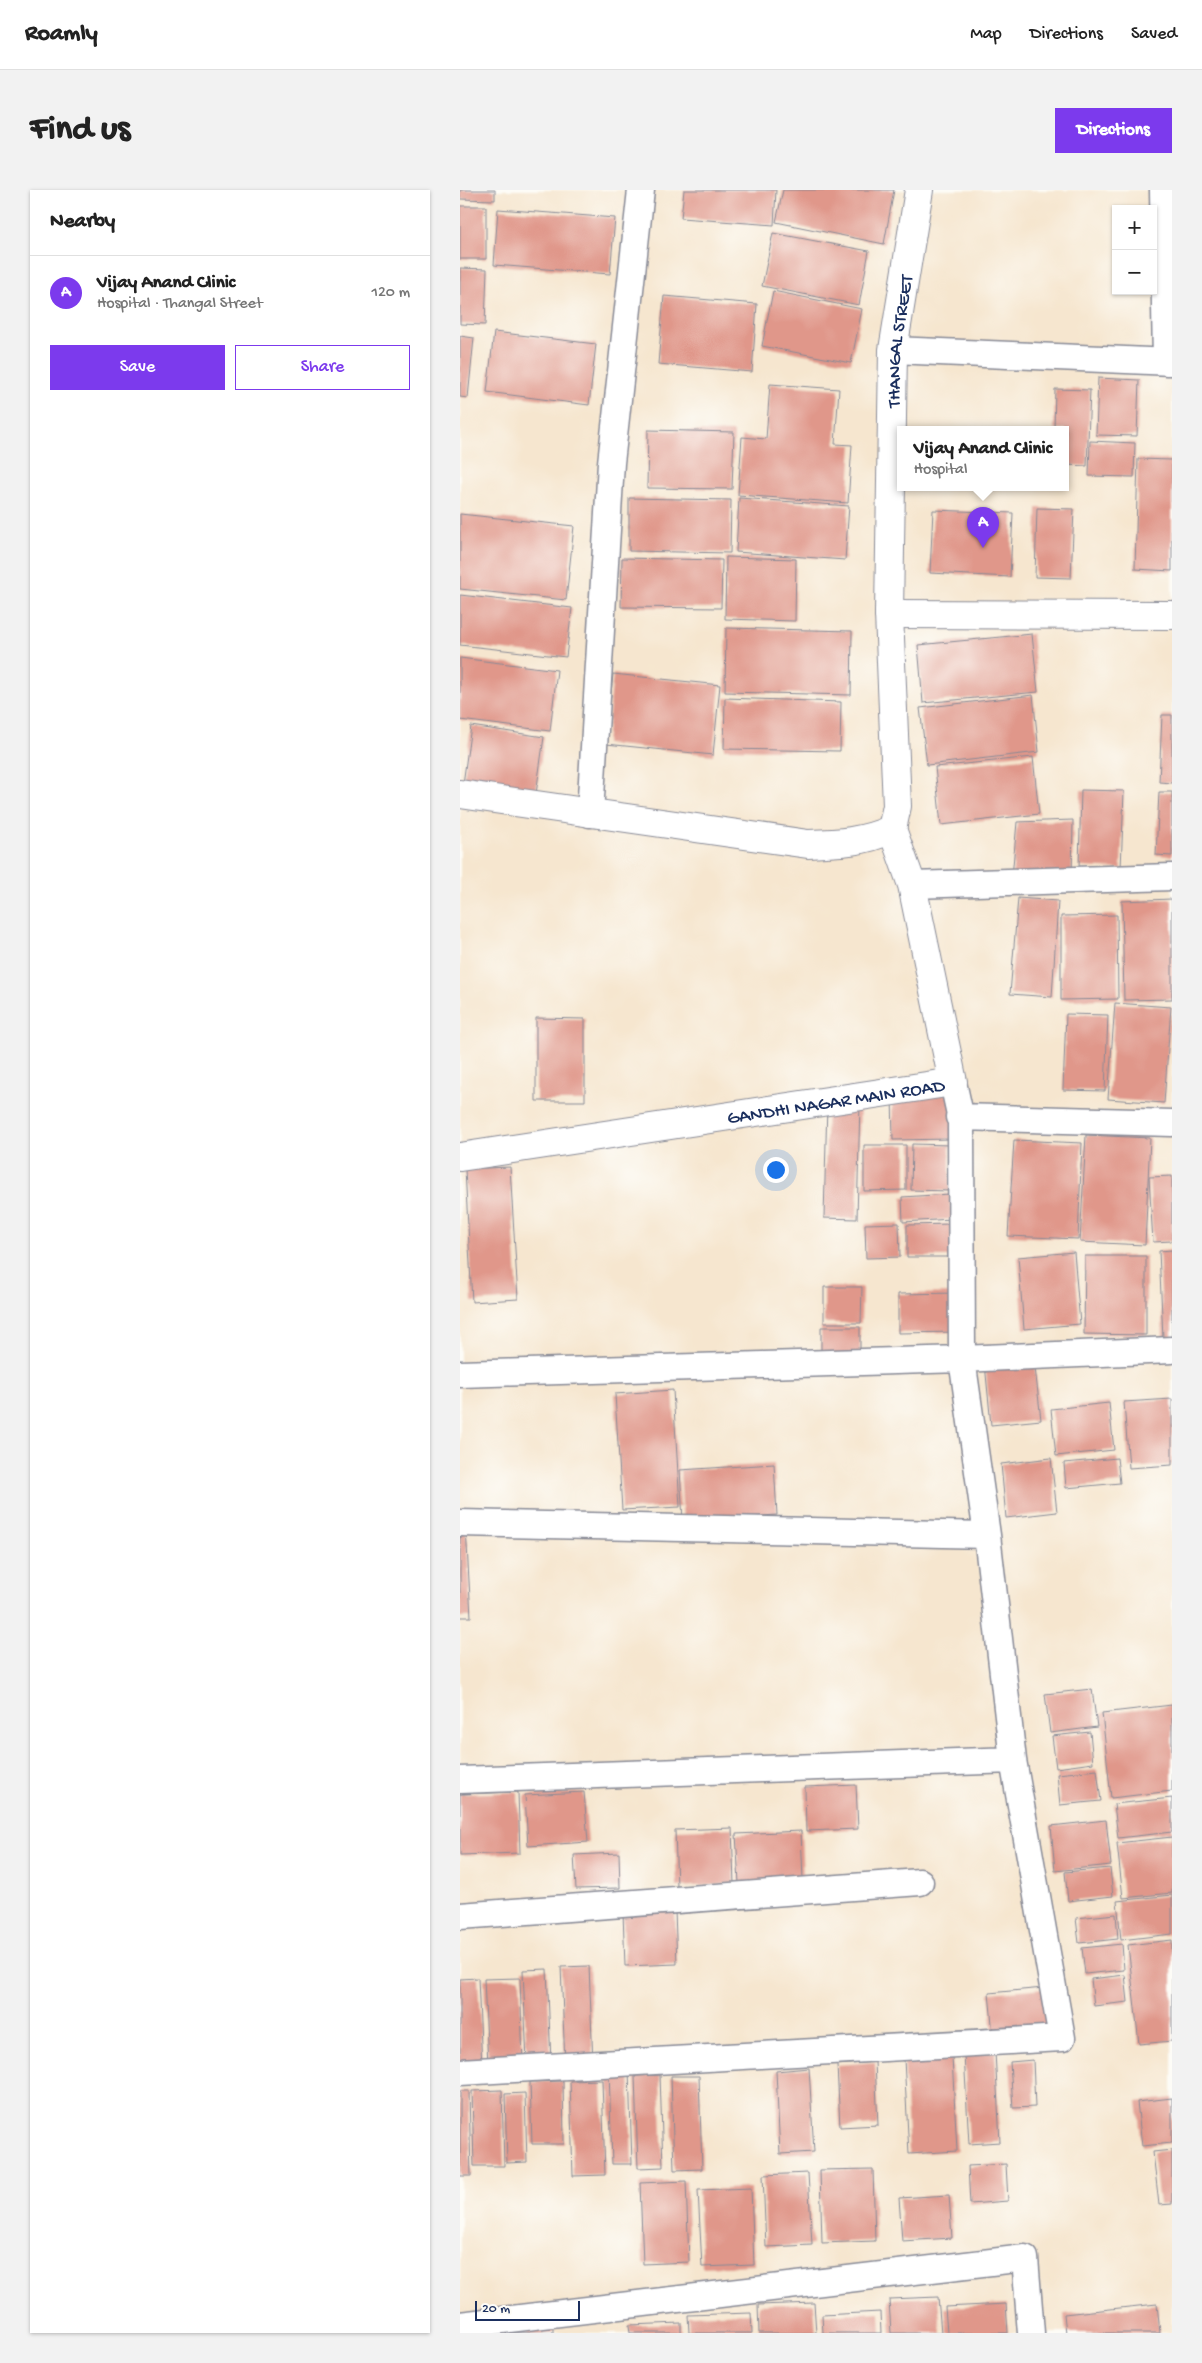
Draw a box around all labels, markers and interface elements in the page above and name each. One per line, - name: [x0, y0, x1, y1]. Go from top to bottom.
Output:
- text: Roamly: [25, 20, 98, 49]
- text: Map: [970, 24, 1002, 45]
- text: Directions: [1030, 24, 1103, 45]
- text: Saved: [1131, 24, 1177, 45]
- button: Directions: [1055, 108, 1172, 153]
- text: Find us: [30, 110, 130, 151]
- map controls: [1112, 205, 1157, 295]
- button: +: [1112, 205, 1157, 250]
- text: Nearby: [50, 210, 115, 235]
- button: −: [1112, 250, 1157, 295]
- text: Vijay Anand Clinic: [97, 272, 235, 295]
- street label: THANGAL STREET: [884, 273, 920, 409]
- text: A: [61, 284, 71, 303]
- text: 120 m: [371, 284, 410, 303]
- text: Hospital · Thangal Street: [97, 295, 262, 314]
- button: Save: [50, 345, 225, 390]
- button: Share: [235, 345, 410, 390]
- popup: [897, 426, 1069, 491]
- text: Vijay Anand Clinic: [914, 438, 1052, 461]
- text: Hospital: [914, 461, 967, 480]
- pin: A: [967, 507, 999, 548]
- street label: GANDHI NAGAR MAIN ROAD: [726, 1075, 947, 1131]
- your location: [763, 1157, 789, 1183]
- scale bar: [475, 2298, 580, 2321]
- text: 20 m: [482, 2301, 510, 2318]

